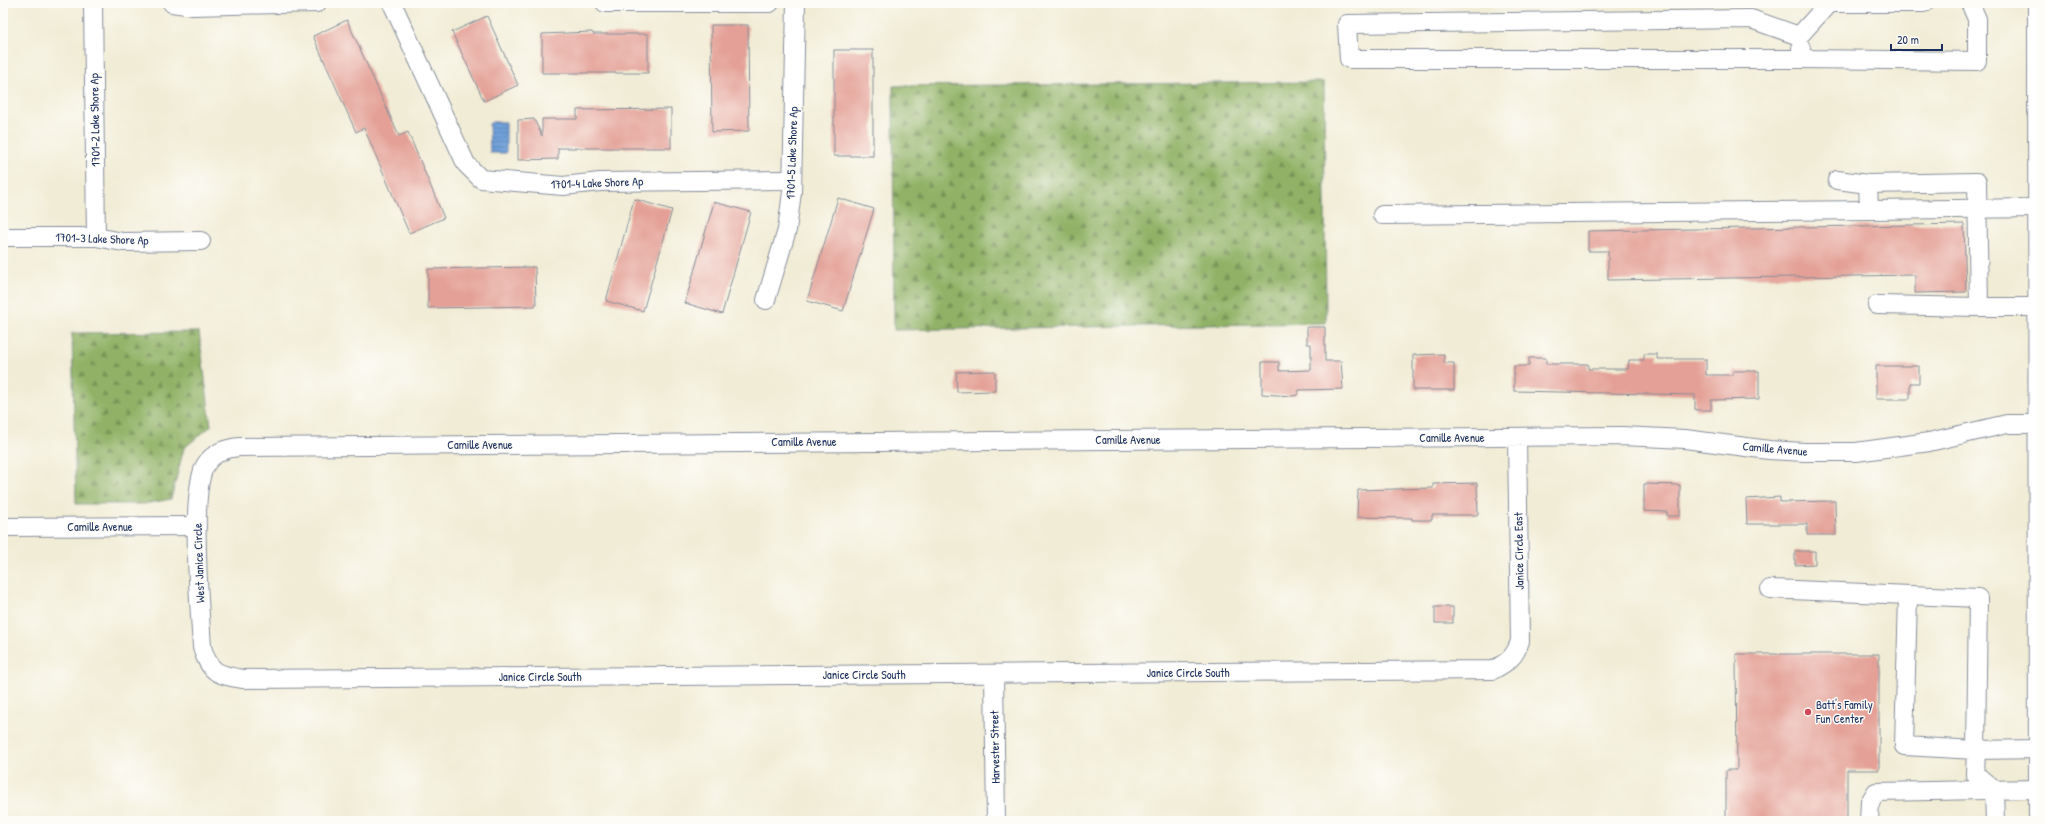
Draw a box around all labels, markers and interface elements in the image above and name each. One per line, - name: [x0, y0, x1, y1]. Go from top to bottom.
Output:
- scale bar: [1891, 26, 1942, 52]
- text: 20 m: [1897, 31, 1919, 48]
- street label: 1701-2 Lake Shore Ap: [85, 73, 104, 167]
- street label: 1701-5 Lake Shore Ap: [781, 106, 802, 200]
- street label: 1701-4 Lake Shore Ap: [551, 172, 643, 193]
- street label: 1701-3 Lake Shore Ap: [55, 228, 149, 249]
- street label: Camille Avenue: [1419, 429, 1485, 446]
- street label: Camille Avenue: [1095, 431, 1161, 448]
- street label: Camille Avenue: [771, 433, 837, 450]
- street label: Camille Avenue: [447, 436, 513, 453]
- street label: Camille Avenue: [1742, 437, 1809, 460]
- street label: Janice Circle East: [1509, 511, 1528, 590]
- street label: Camille Avenue: [67, 518, 133, 535]
- street label: West Janice Circle: [189, 523, 208, 603]
- street label: Janice Circle South: [1146, 664, 1230, 681]
- street label: Janice Circle South: [822, 666, 906, 683]
- street label: Janice Circle South: [498, 668, 582, 685]
- place label: Batt's Family Fun Center: [1815, 696, 1873, 727]
- marker: Batt's Family Fun Center: [1803, 707, 1813, 717]
- street label: Harvester Street: [985, 709, 1004, 784]

